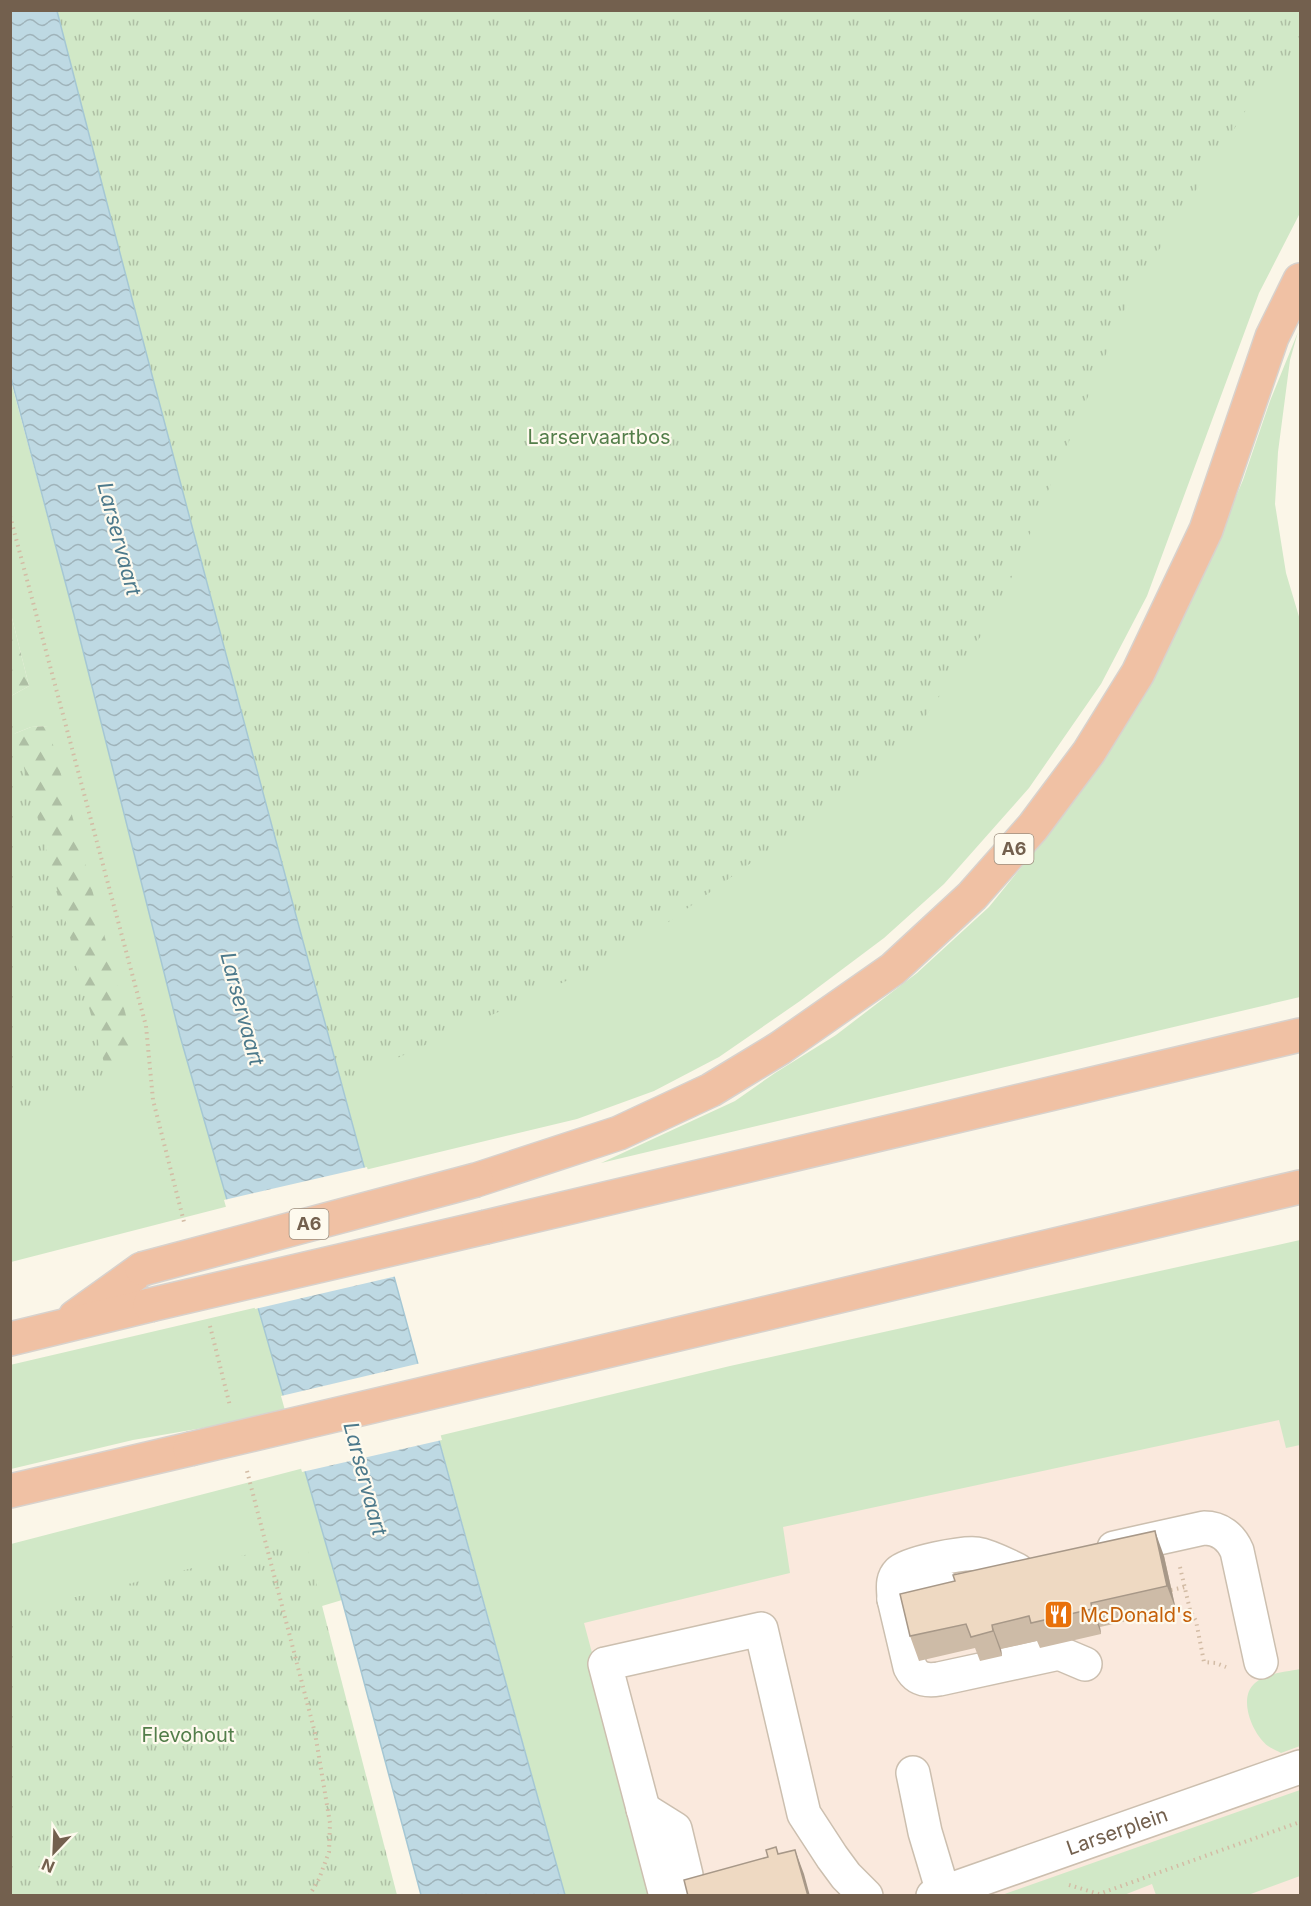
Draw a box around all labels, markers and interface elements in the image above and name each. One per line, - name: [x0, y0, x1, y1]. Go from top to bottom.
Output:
- park label: Larservaartbos: [528, 425, 670, 449]
- water label: Larservaart: [92, 479, 147, 599]
- road number: A6: [994, 834, 1034, 864]
- water label: Larservaart: [215, 949, 270, 1069]
- road number: A6: [290, 1209, 328, 1239]
- water label: Larservaart: [338, 1419, 393, 1539]
- restaurant icon: McDonald's: [1043, 1599, 1075, 1631]
- place label: McDonald's: [1080, 1603, 1193, 1627]
- park label: Flevohout: [142, 1723, 235, 1747]
- street label: Larserplein: [1063, 1803, 1171, 1860]
- north arrow: [24, 1822, 84, 1882]
- text: N: [39, 1854, 58, 1877]

